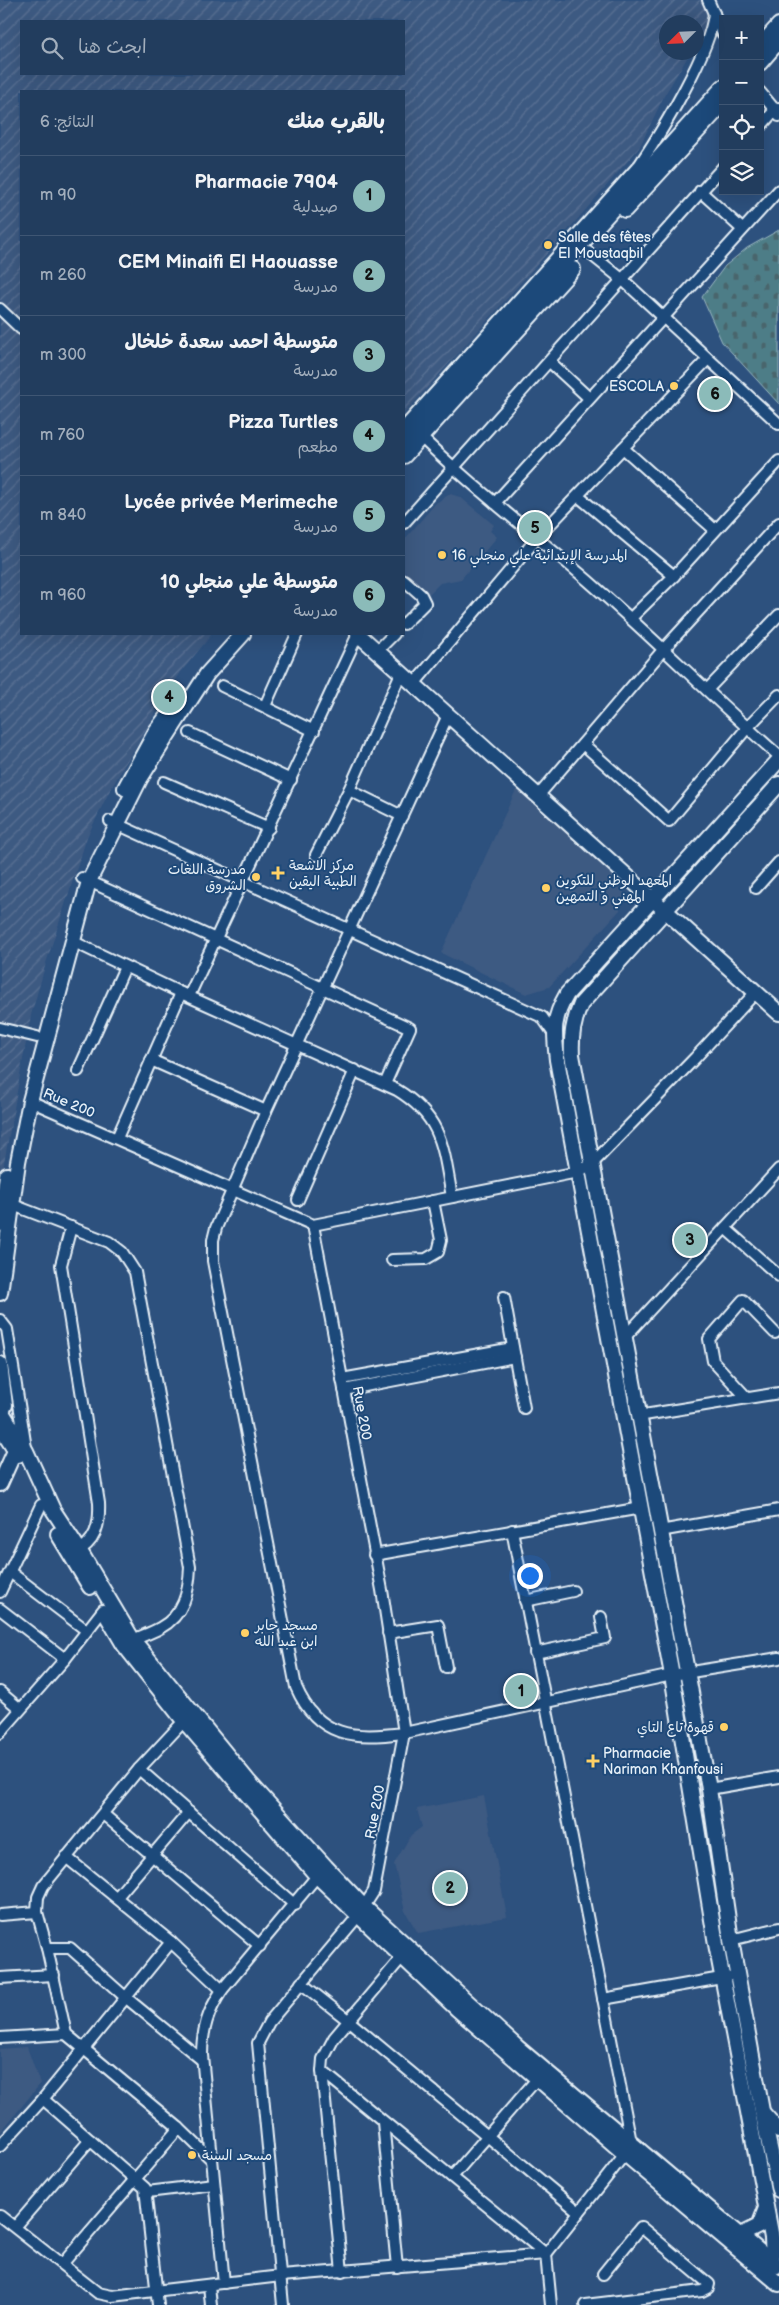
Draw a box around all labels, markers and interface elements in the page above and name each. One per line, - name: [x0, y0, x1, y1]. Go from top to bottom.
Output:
- north arrow: [659, 15, 704, 60]
- map controls: [719, 15, 764, 195]
- button: +: [719, 15, 764, 60]
- search box: [20, 20, 405, 75]
- icon: search: [38, 34, 66, 62]
- text: ابحث هنا: [78, 36, 147, 59]
- button: −: [719, 60, 764, 105]
- button: locate: [719, 105, 764, 150]
- text: بالقرب منك: [287, 109, 385, 134]
- text: النتائج: 6: [40, 113, 94, 132]
- button: layers: [719, 150, 764, 195]
- text: Pharmacie 7904: [194, 171, 338, 194]
- text: 90 m: [40, 186, 76, 205]
- text: 1: [366, 186, 372, 205]
- text: صيدلية: [293, 198, 338, 217]
- place label: Salle des fêtes El Moustaqbil: [558, 229, 651, 262]
- marker: Salle des fêtes El Moustaqbil: [542, 239, 554, 251]
- text: CEM Minaifi El Haouasse: [118, 251, 338, 274]
- text: 260 m: [40, 266, 86, 285]
- text: 2: [364, 266, 374, 285]
- text: مدرسة: [293, 278, 338, 297]
- text: متوسطة احمد سعدة خلخال: [125, 331, 338, 354]
- text: 300 m: [40, 346, 86, 365]
- text: 3: [364, 346, 374, 365]
- text: مدرسة: [293, 362, 338, 381]
- pin: 6: [699, 375, 731, 413]
- place label: ESCOLA: [609, 378, 664, 395]
- marker: ESCOLA: [668, 380, 680, 392]
- text: Pizza Turtles: [228, 411, 338, 434]
- text: 760 m: [40, 426, 85, 445]
- text: 4: [364, 426, 374, 445]
- text: مطعم: [298, 438, 338, 457]
- text: Lycée privée Merimeche: [124, 491, 338, 514]
- text: 840 m: [40, 506, 86, 525]
- text: 5: [364, 506, 374, 525]
- pin: 5: [519, 509, 551, 547]
- text: مدرسة: [293, 518, 338, 537]
- place label: المدرسة الإبتدائية علي منجلي 16: [452, 547, 628, 568]
- marker: المدرسة الإبتدائية علي منجلي 16: [436, 549, 448, 561]
- text: متوسطة علي منجلي 10: [160, 571, 338, 594]
- text: 960 m: [40, 586, 86, 605]
- text: 6: [364, 586, 374, 605]
- text: مدرسة: [293, 602, 338, 621]
- pin: 4: [153, 678, 185, 716]
- place label: مركز الاشعة الطبية اليقين: [289, 857, 357, 890]
- place label: مدرسة اللغات الشروق: [168, 861, 246, 894]
- marker: مركز الاشعة الطبية اليقين: [271, 866, 285, 880]
- marker: مدرسة اللغات الشروق: [250, 871, 262, 883]
- place label: المعهد الوطني للتكوين المهني و التمهين: [556, 872, 672, 909]
- marker: المعهد الوطني للتكوين المهني و التمهين: [540, 882, 552, 894]
- street label: Rue 200: [41, 1085, 97, 1121]
- pin: 3: [674, 1221, 706, 1259]
- street label: Rue 200: [349, 1385, 375, 1441]
- your location: [517, 1563, 543, 1589]
- place label: مسجد جابر ابن عبد الله: [254, 1617, 318, 1650]
- marker: مسجد جابر ابن عبد الله: [239, 1627, 251, 1639]
- pin: 1: [505, 1672, 537, 1710]
- place label: قهوة تاع التاي: [637, 1719, 714, 1738]
- marker: قهوة تاع التاي: [718, 1721, 730, 1733]
- place label: Pharmacie Nariman Khanfousi: [603, 1745, 723, 1778]
- marker: Pharmacie Nariman Khanfousi: [587, 1755, 599, 1767]
- street label: Rue 200: [361, 1784, 389, 1840]
- pin: 2: [434, 1869, 466, 1907]
- place label: مسجد السنة: [202, 2147, 272, 2164]
- marker: مسجد السنة: [186, 2149, 198, 2161]

